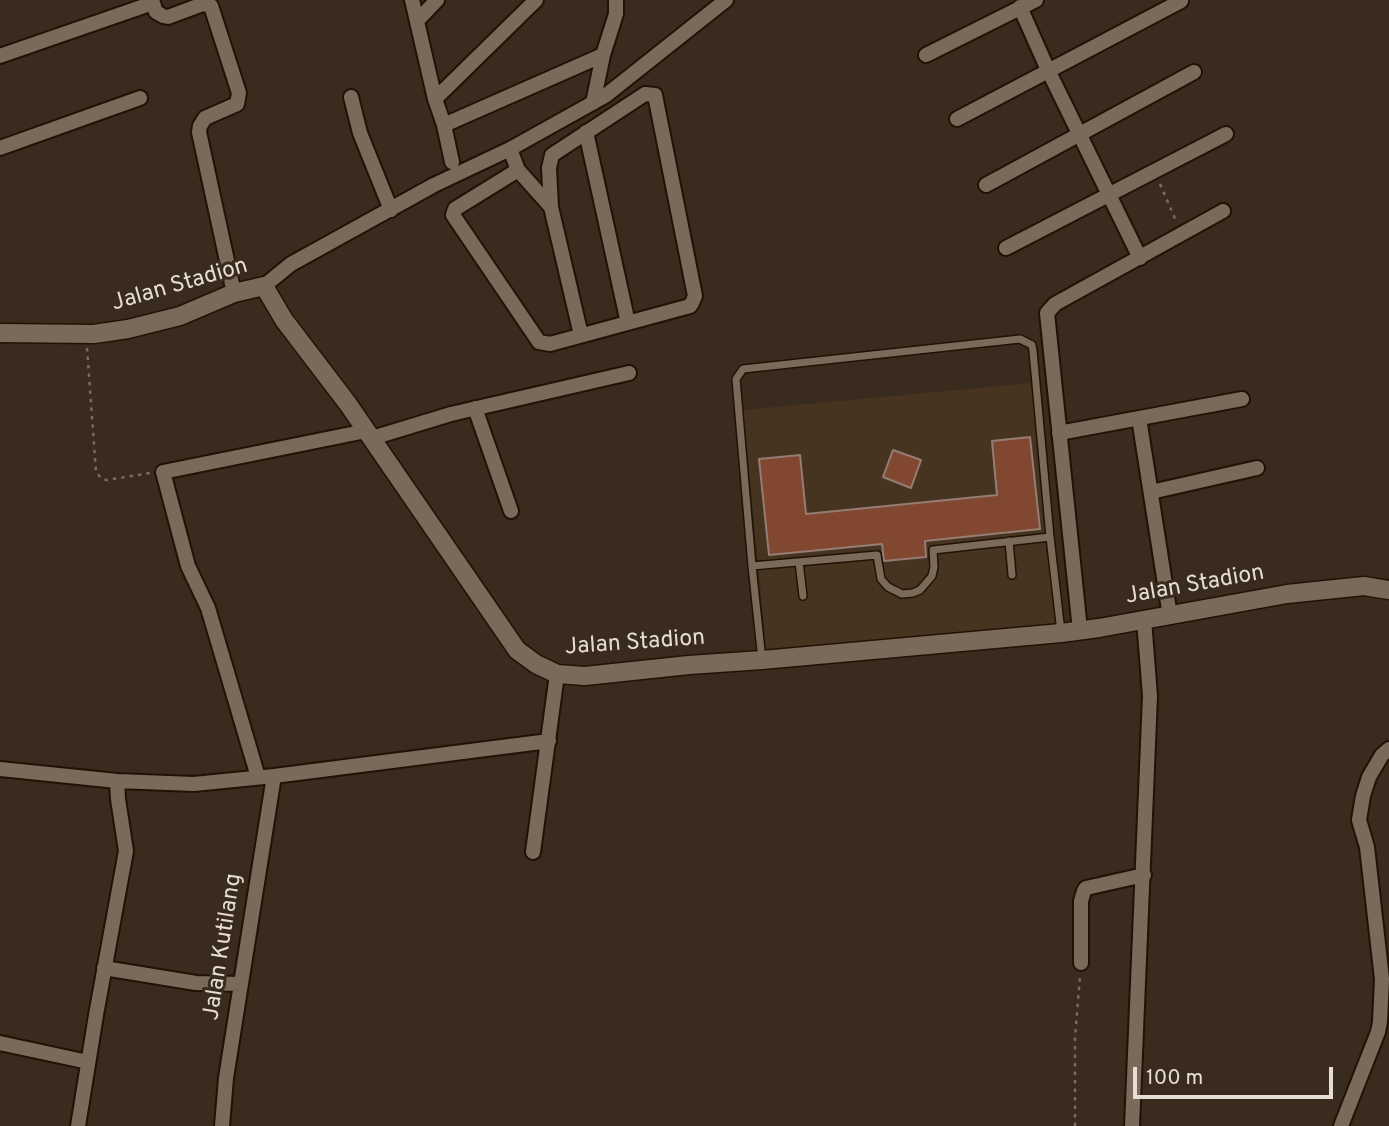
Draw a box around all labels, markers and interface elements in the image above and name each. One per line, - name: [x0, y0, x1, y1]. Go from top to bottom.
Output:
- street label: Jalan Stadion: [109, 253, 251, 319]
- street label: Jalan Stadion: [1124, 560, 1266, 612]
- street label: Jalan Stadion: [564, 625, 706, 663]
- street label: Jalan Kutilang: [199, 872, 249, 1022]
- scale bar: [1137, 1052, 1336, 1096]
- text: 100 m: [1146, 1065, 1203, 1092]

